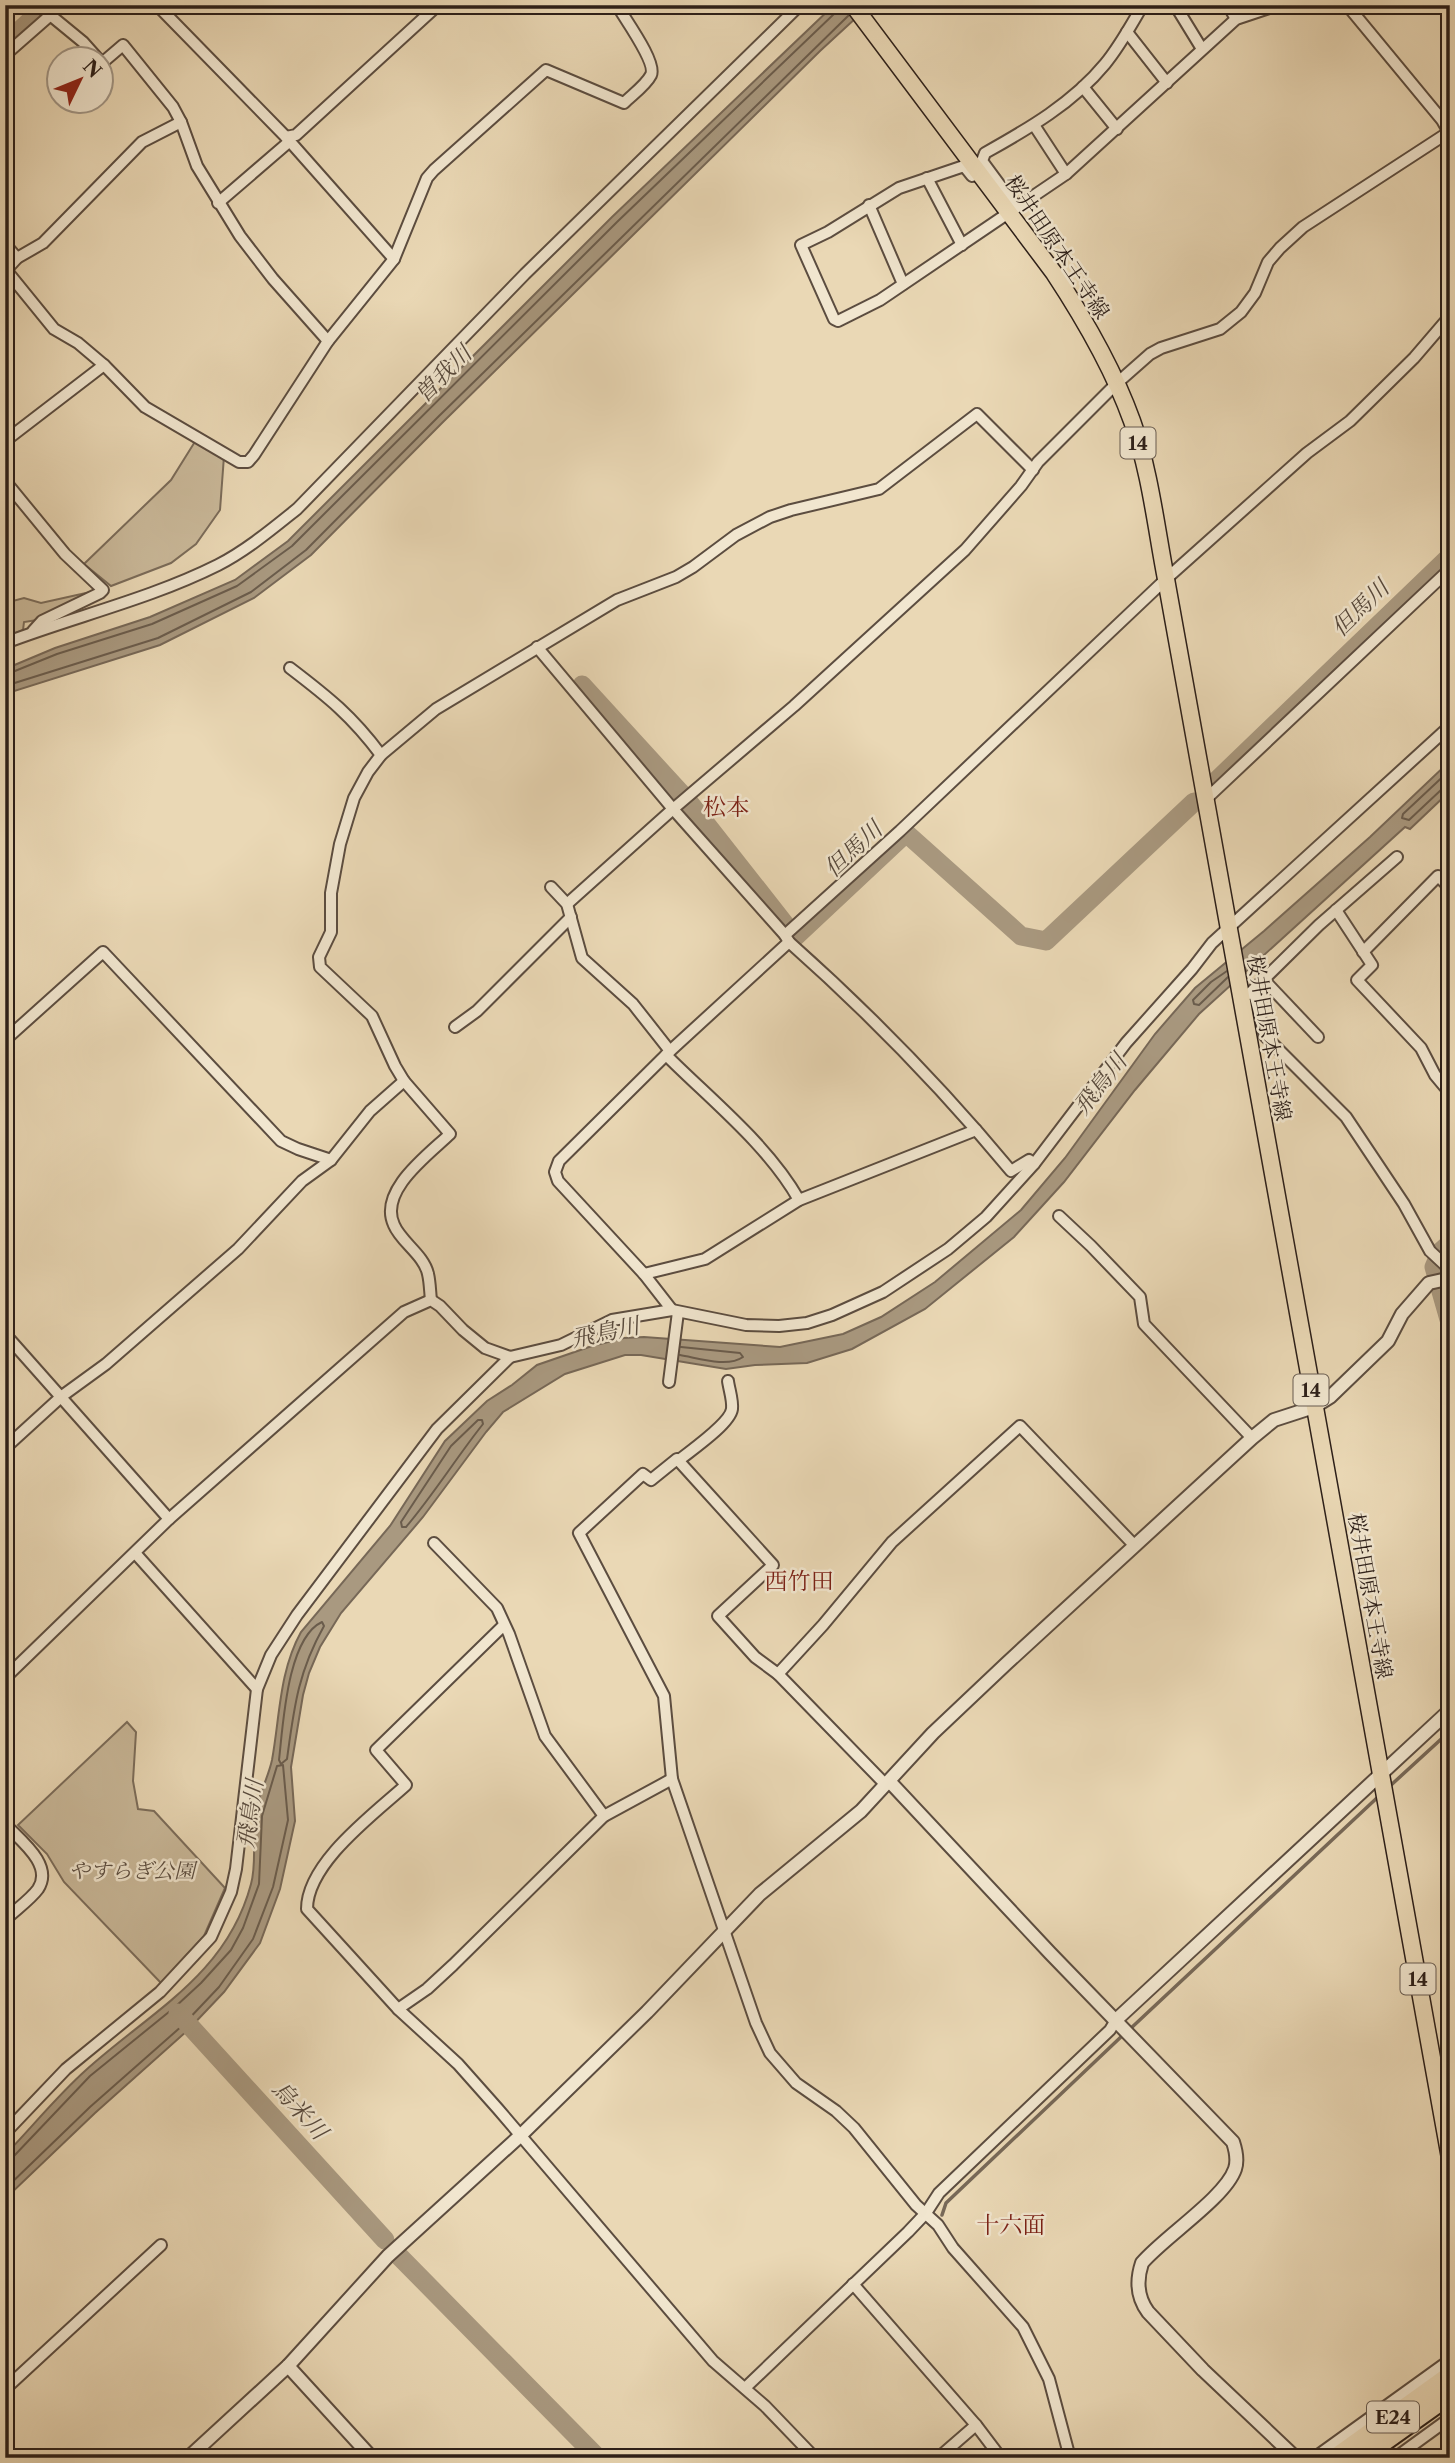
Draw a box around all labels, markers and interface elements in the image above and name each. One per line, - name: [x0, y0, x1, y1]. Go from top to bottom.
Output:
- north arrow: [46, 46, 116, 116]
- text: N: [78, 55, 106, 83]
- street label: 桜井田原本王寺線: [1000, 170, 1115, 323]
- water label: 曽我川: [409, 338, 479, 408]
- road number: 14: [1120, 428, 1156, 458]
- water label: 但馬川: [1325, 572, 1397, 642]
- district label: 松本: [703, 793, 749, 821]
- water label: 但馬川: [818, 813, 890, 883]
- street label: 桜井田原本王寺線: [1243, 953, 1296, 1123]
- water label: 飛鳥川: [1068, 1046, 1134, 1120]
- water label: 飛鳥川: [568, 1311, 645, 1353]
- road number: 14: [1294, 1374, 1328, 1406]
- street label: 桜井田原本王寺線: [1344, 1511, 1397, 1681]
- district label: 西竹田: [765, 1567, 834, 1595]
- water label: 飛鳥川: [231, 1775, 269, 1850]
- park label: やすらぎ公園: [69, 1858, 198, 1883]
- road number: 14: [1400, 1964, 1436, 1994]
- water label: 烏米川: [267, 2075, 335, 2147]
- district label: 十六面: [977, 2211, 1046, 2239]
- road number: E24: [1367, 2402, 1419, 2432]

